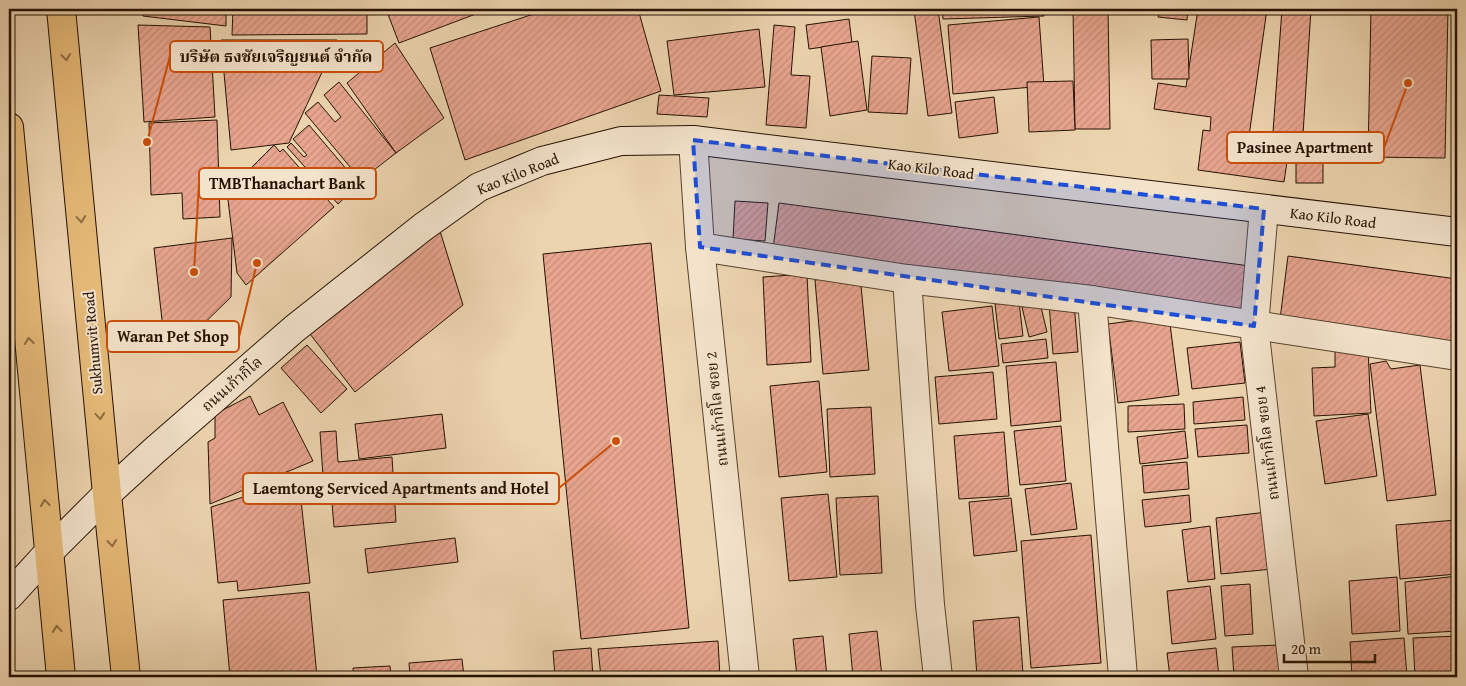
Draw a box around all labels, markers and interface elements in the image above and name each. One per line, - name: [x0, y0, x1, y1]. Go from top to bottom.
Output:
- callout: บริษัต ธงชัยเจริญยนต์ จำกัด: [170, 41, 383, 72]
- text: บริษัต ธงชัยเจริญยนต์ จำกัด: [180, 44, 372, 68]
- one-way arrow: [60, 54, 71, 62]
- callout: Pasinee Apartment: [1227, 132, 1384, 163]
- text: Pasinee Apartment: [1237, 135, 1373, 159]
- street label: Kao Kilo Road: [474, 148, 562, 199]
- street label: Kao Kilo Road: [887, 153, 975, 184]
- callout: TMBThanachart Bank: [199, 168, 376, 199]
- text: TMBThanachart Bank: [209, 171, 366, 195]
- street label: Kao Kilo Road: [1289, 202, 1377, 233]
- one-way arrow: [76, 215, 87, 223]
- street label: Sukhumvit Road: [78, 291, 107, 396]
- callout: Waran Pet Shop: [107, 321, 239, 352]
- text: Waran Pet Shop: [117, 324, 229, 348]
- one-way arrow: [24, 337, 35, 345]
- street label: ถนนเก้ากิโล: [197, 351, 267, 416]
- street label: ถนนเก้ากิโล ซอย 2: [700, 351, 733, 467]
- street label: ถนนเก้ากิโล ซอย 4: [1249, 385, 1284, 501]
- one-way arrow: [94, 412, 105, 420]
- callout: Laemtong Serviced Apartments and Hotel: [243, 473, 559, 504]
- text: Laemtong Serviced Apartments and Hotel: [253, 476, 549, 500]
- one-way arrow: [40, 498, 51, 506]
- one-way arrow: [106, 539, 117, 547]
- one-way arrow: [52, 624, 63, 632]
- scale bar: [1284, 631, 1375, 663]
- text: 20 m: [1291, 638, 1322, 659]

